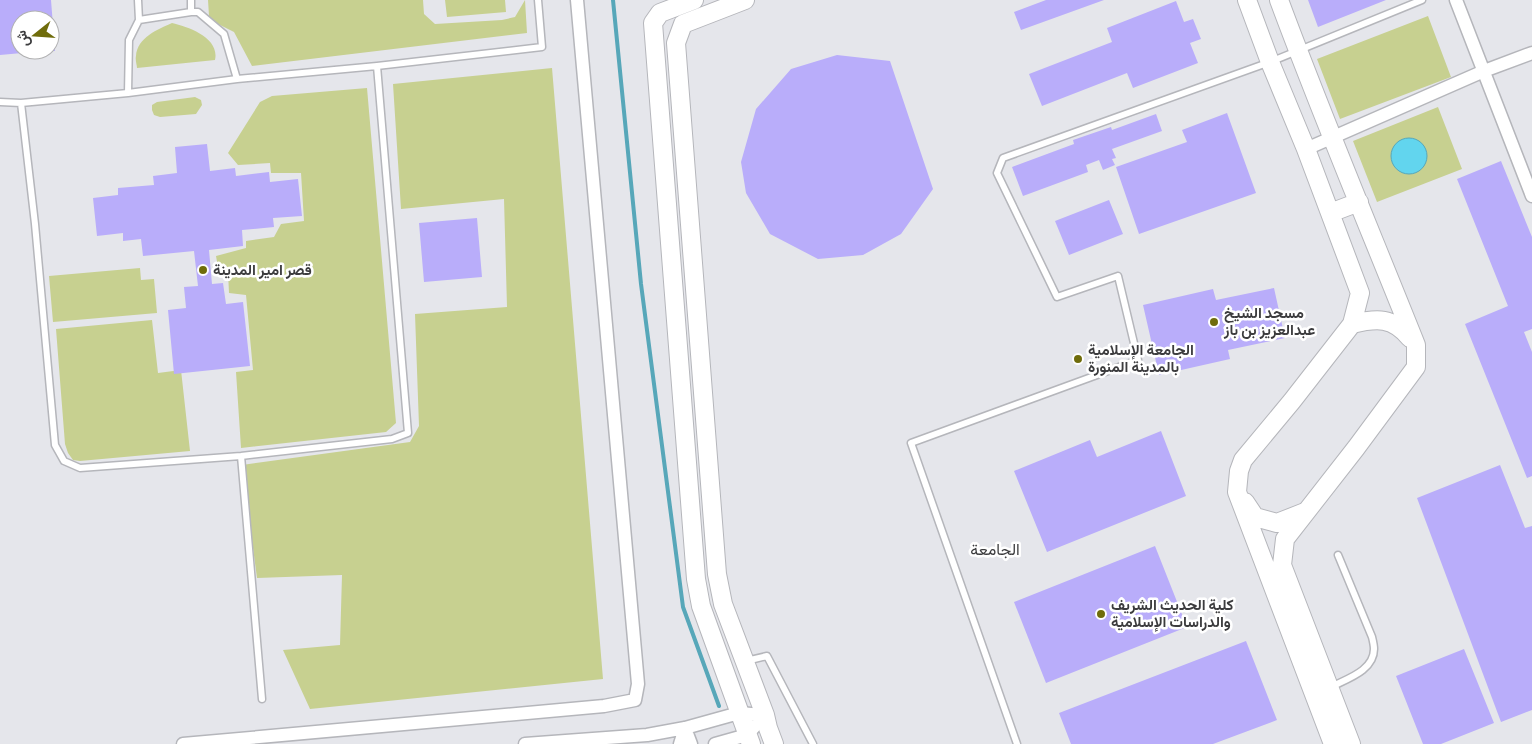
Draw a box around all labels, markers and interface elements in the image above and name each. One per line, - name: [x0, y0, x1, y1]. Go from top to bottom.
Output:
- north arrow: [10, 10, 60, 60]
- text: ش: [10, 28, 34, 50]
- place label: قصر امير المدينة: [213, 257, 312, 280]
- marker: قصر امير المدينة: [197, 264, 209, 276]
- place label: مسجد الشيخ عبدالعزيز بن باز: [1223, 300, 1315, 340]
- marker: مسجد الشيخ عبدالعزيز بن باز: [1208, 316, 1220, 328]
- place label: الجامعة الإسلامية بالمدينة المنورة: [1088, 337, 1194, 377]
- marker: الجامعة الإسلامية بالمدينة المنورة: [1072, 353, 1084, 365]
- district label: الجامعة: [970, 536, 1020, 560]
- place label: كلية الحديث الشريف والدراسات الإسلامية: [1111, 592, 1234, 632]
- marker: كلية الحديث الشريف والدراسات الإسلامية: [1095, 608, 1107, 620]

